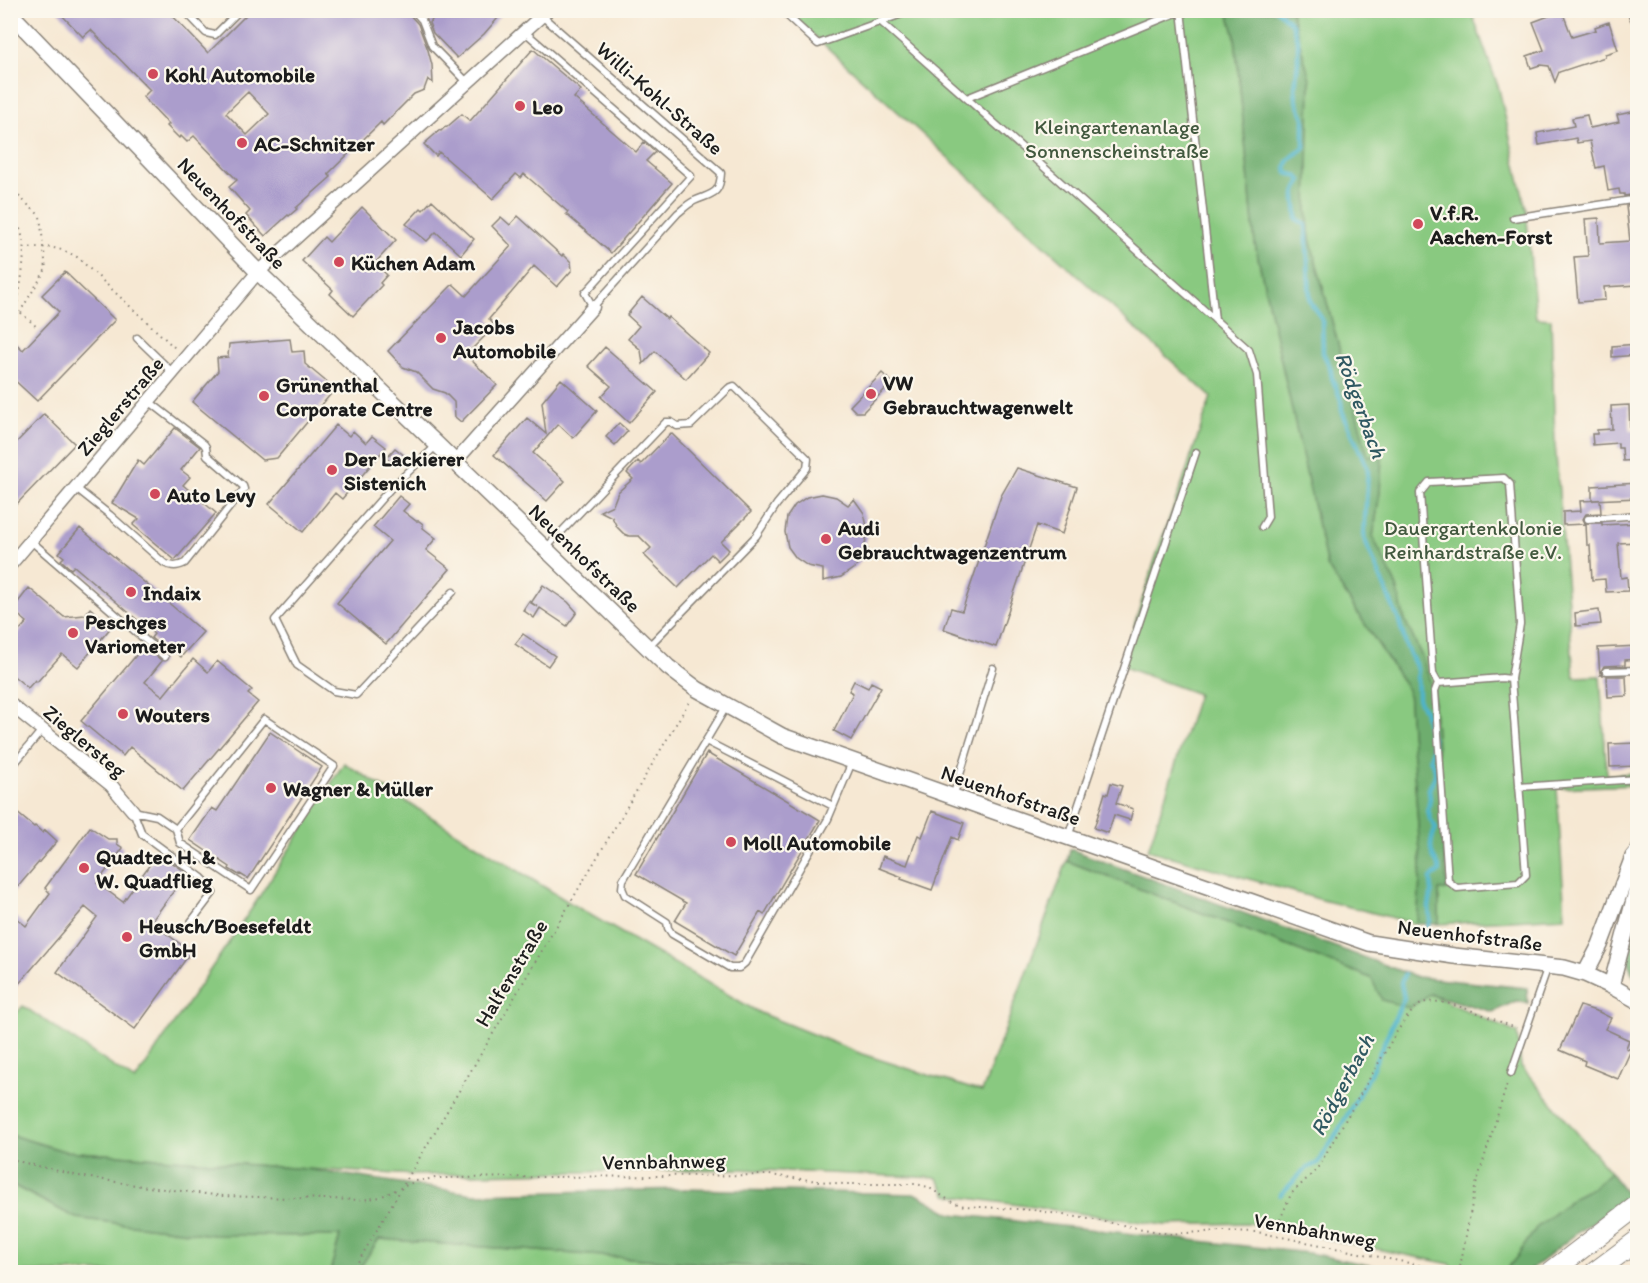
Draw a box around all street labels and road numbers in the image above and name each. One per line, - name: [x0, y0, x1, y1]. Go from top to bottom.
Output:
- street label: Willi-Kohl-Straße: [591, 36, 729, 160]
- street label: Neuenhofstraße: [172, 152, 292, 274]
- street label: Zieglerstraße: [71, 351, 169, 461]
- street label: Neuenhofstraße: [524, 498, 646, 618]
- street label: Zieglersteg: [38, 699, 132, 783]
- street label: Neuenhofstraße: [938, 759, 1084, 831]
- street label: Neuenhofstraße: [1396, 914, 1544, 956]
- street label: Halfenstraße: [469, 915, 553, 1031]
- street label: Vennbahnweg: [602, 1147, 726, 1175]
- street label: Vennbahnweg: [1252, 1207, 1378, 1253]

